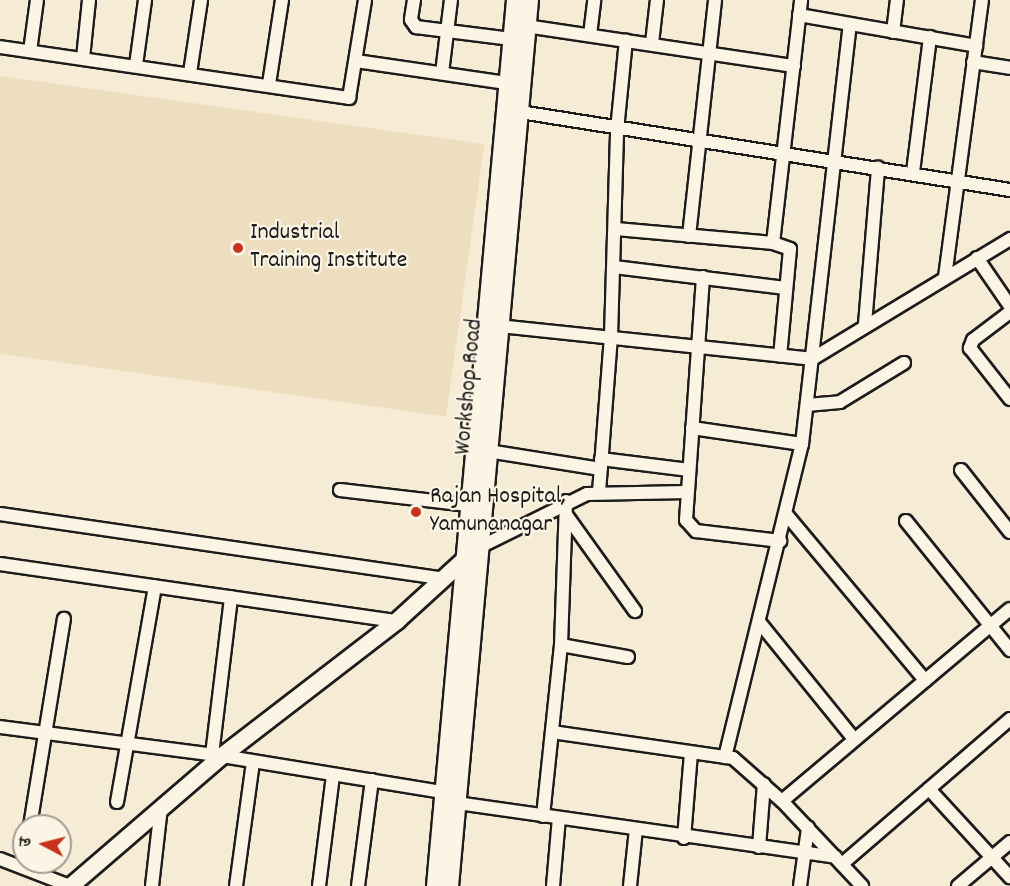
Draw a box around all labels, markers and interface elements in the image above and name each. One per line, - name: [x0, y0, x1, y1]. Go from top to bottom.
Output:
- place label: Industrial Training Institute: [250, 220, 407, 276]
- marker: Industrial Training Institute: [231, 241, 245, 255]
- street label: Workshop Road: [450, 318, 490, 456]
- place label: Rajan Hospital, Yamunanagar: [430, 484, 566, 540]
- marker: Rajan Hospital, Yamunanagar: [407, 503, 425, 521]
- north arrow: [12, 814, 72, 874]
- text: उ: [14, 836, 38, 848]

